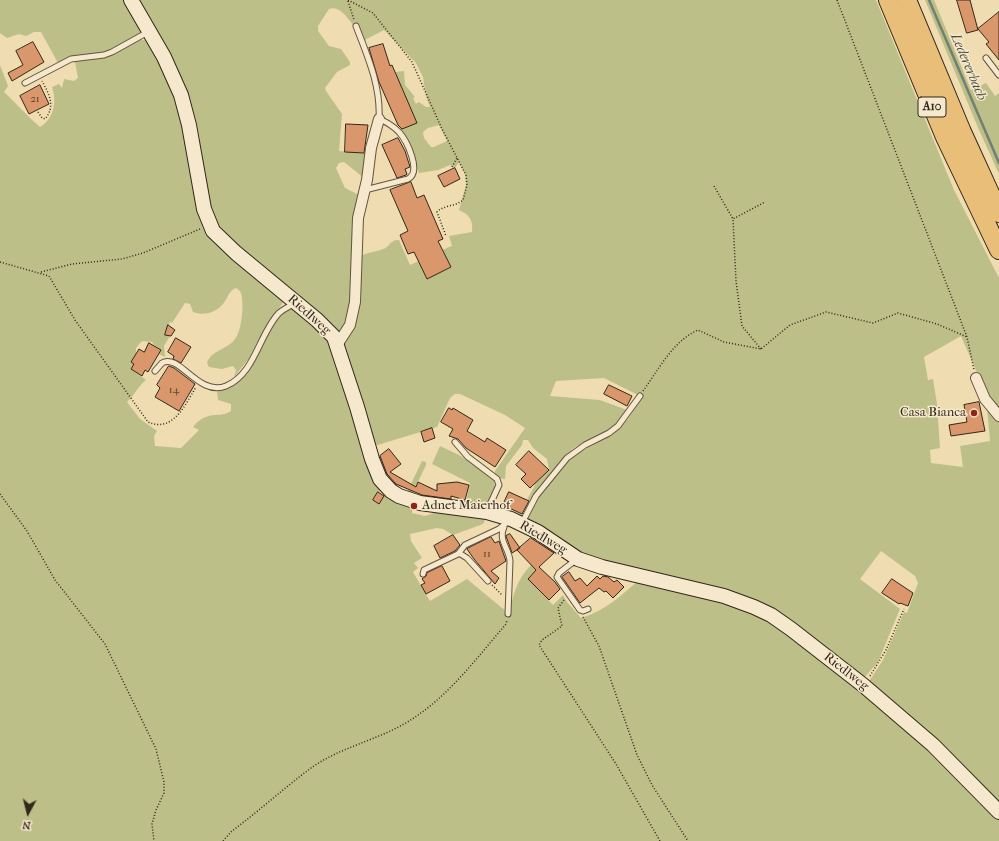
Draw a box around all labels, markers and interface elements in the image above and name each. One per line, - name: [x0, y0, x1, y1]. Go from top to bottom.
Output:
- water label: Ledererbach: [946, 31, 990, 103]
- house number: 21: [30, 92, 40, 106]
- road number: A10: [918, 97, 946, 117]
- street label: Riedlweg: [284, 291, 334, 339]
- house number: 14: [169, 383, 179, 397]
- place label: Casa Bianca: [900, 405, 966, 421]
- marker: Casa Bianca: [969, 408, 979, 418]
- place label: Adnet Maierhof: [422, 498, 510, 514]
- marker: Adnet Maierhof: [409, 501, 419, 511]
- street label: Riedlweg: [516, 518, 570, 558]
- house number: 11: [483, 547, 491, 561]
- street label: Riedlweg: [820, 650, 872, 694]
- north arrow: [8, 793, 48, 833]
- text: N: [22, 818, 31, 832]

